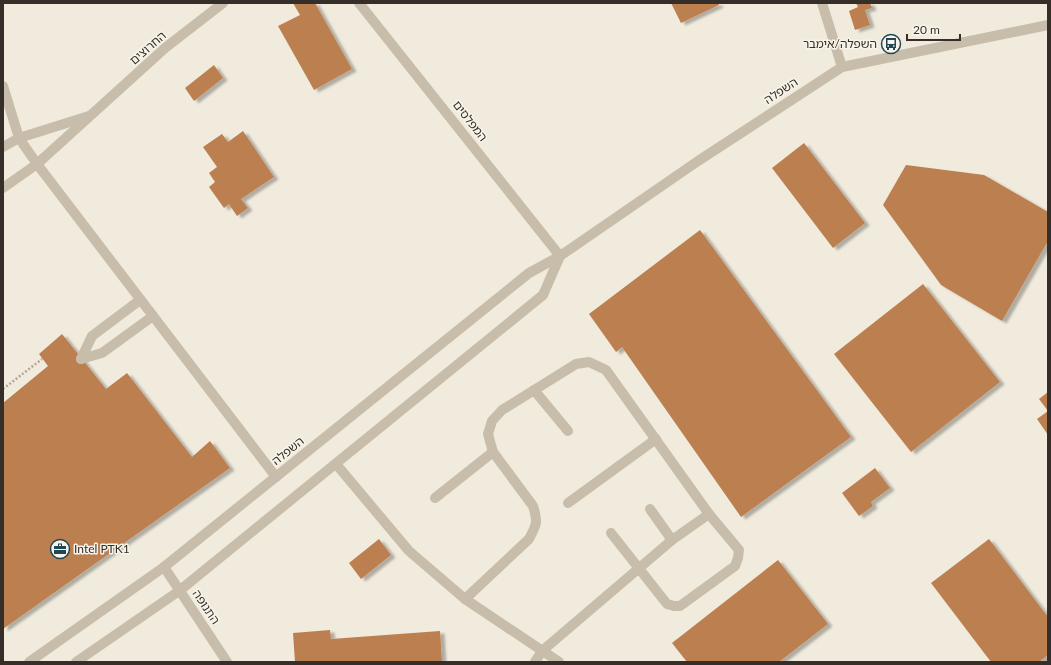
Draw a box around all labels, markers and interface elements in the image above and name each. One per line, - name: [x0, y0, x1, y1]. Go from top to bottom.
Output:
- scale bar: [907, 16, 960, 42]
- text: 20 m: [913, 22, 940, 37]
- street label: החרוצים: [126, 28, 169, 67]
- bus stop icon: השפלה/אימבר: [880, 33, 902, 55]
- place label: השפלה/אימבר: [803, 36, 877, 51]
- street label: השפלה: [761, 74, 800, 107]
- street label: המפלסים: [450, 97, 491, 144]
- street label: השפלה: [269, 433, 307, 468]
- office icon: Intel PTK1: [49, 538, 71, 560]
- place label: Intel PTK1: [74, 541, 130, 556]
- street label: התנופה: [189, 587, 223, 627]

